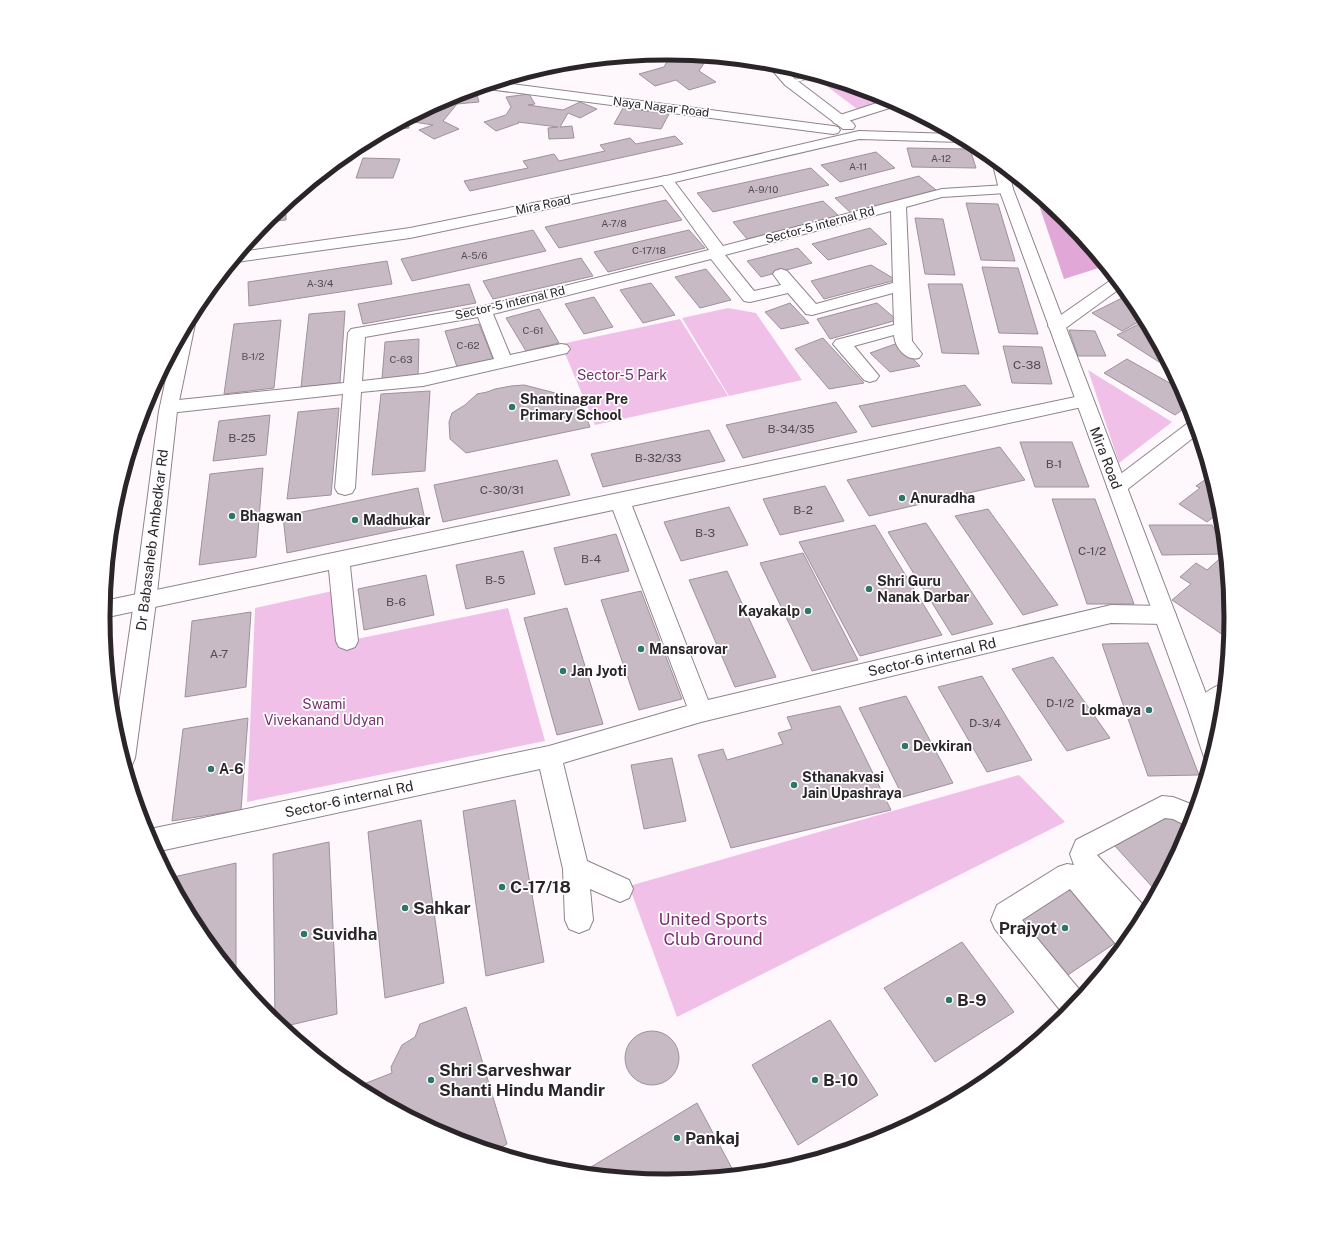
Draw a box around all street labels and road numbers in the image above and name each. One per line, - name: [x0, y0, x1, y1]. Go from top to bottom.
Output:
- street label: Naya Nagar Road: [612, 94, 710, 120]
- street label: Mira Road: [514, 192, 572, 218]
- street label: Sector-5 internal Rd: [764, 204, 876, 246]
- street label: Sector-5 internal Rd: [454, 284, 566, 322]
- street label: Mira Road: [1087, 425, 1125, 491]
- street label: Dr Babasaheb Ambedkar Rd: [133, 448, 171, 632]
- street label: Sector-6 internal Rd: [866, 634, 998, 680]
- street label: Sector-6 internal Rd: [283, 778, 415, 820]

